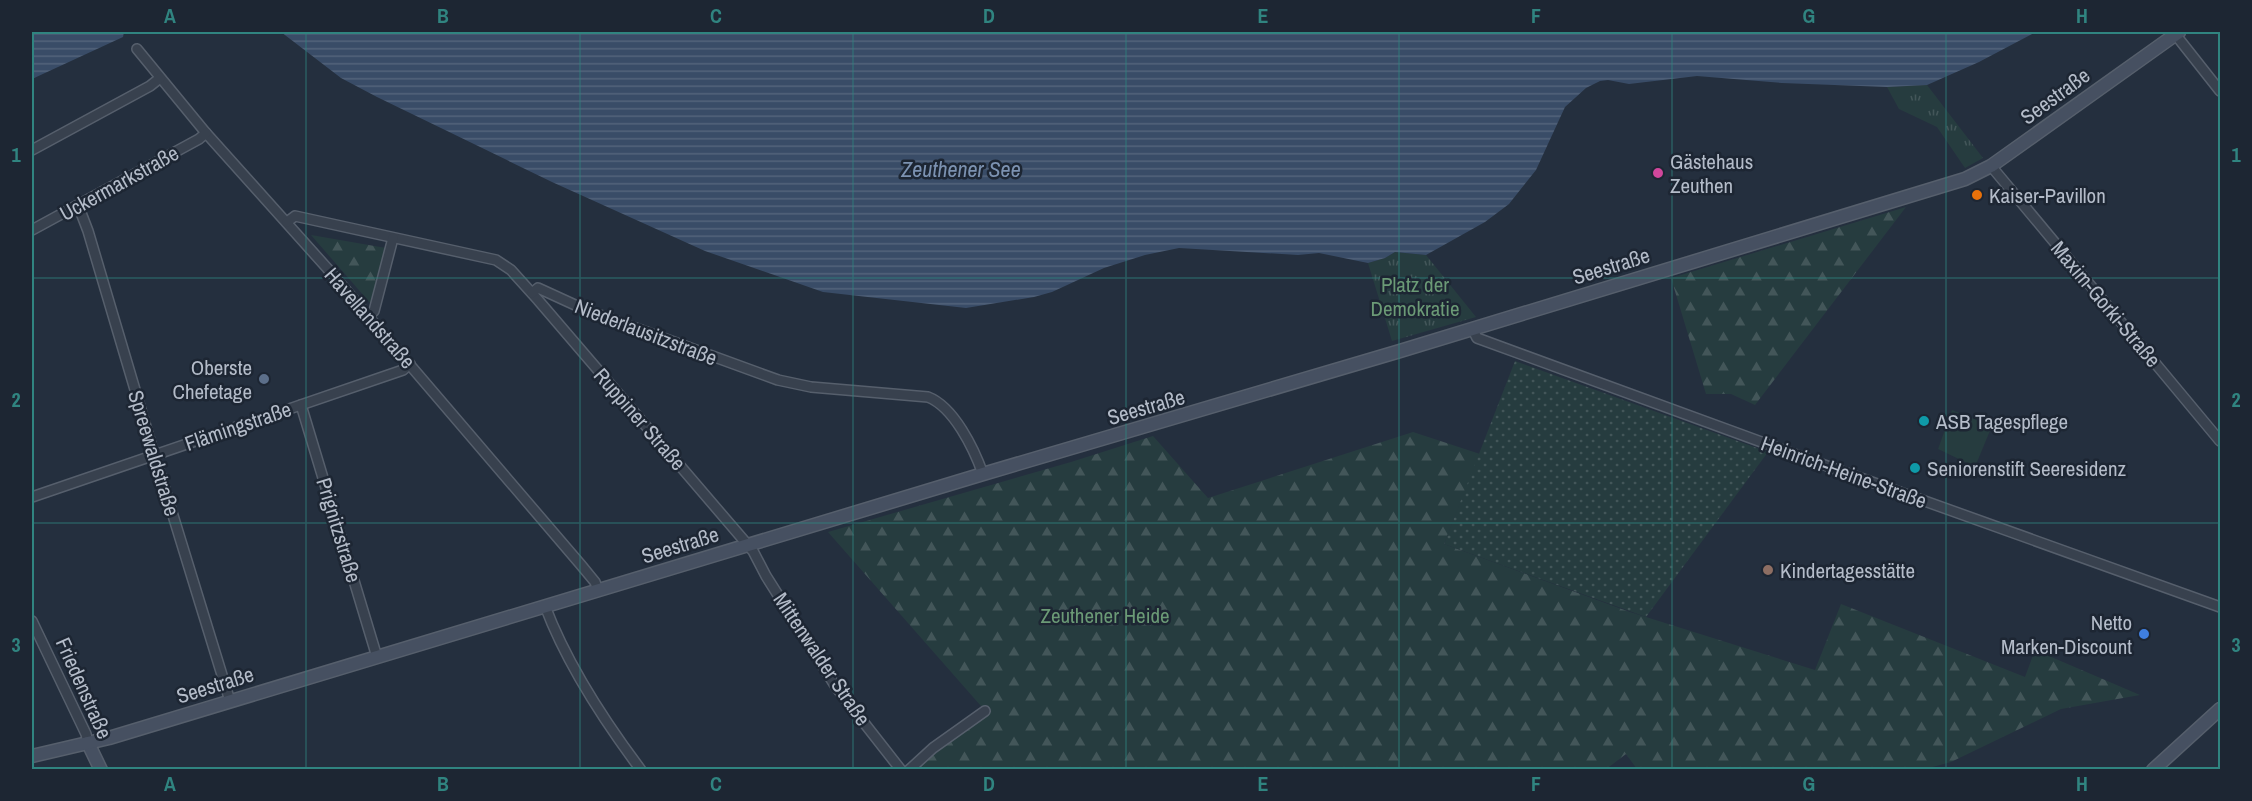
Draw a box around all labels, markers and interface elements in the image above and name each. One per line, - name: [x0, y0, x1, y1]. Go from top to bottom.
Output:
- text: A: [164, 2, 176, 29]
- text: B: [437, 2, 449, 29]
- text: C: [710, 2, 722, 29]
- text: D: [983, 2, 995, 29]
- text: E: [1258, 2, 1269, 29]
- text: F: [1531, 2, 1541, 29]
- text: G: [1803, 2, 1815, 29]
- text: H: [2076, 2, 2088, 29]
- street label: Seestraße: [2014, 61, 2096, 131]
- street label: Uckermarkstraße: [54, 138, 184, 228]
- text: 1: [11, 141, 21, 168]
- text: 1: [2231, 141, 2241, 168]
- place label: Gästehaus Zeuthen: [1670, 147, 1753, 200]
- water label: Zeuthener See: [900, 154, 1021, 184]
- marker: Gästehaus Zeuthen: [1651, 166, 1665, 180]
- place label: Kaiser-Pavillon: [1989, 181, 2106, 210]
- marker: Kaiser-Pavillon: [1970, 188, 1984, 202]
- street label: Maxim-Gorki-Straße: [2044, 235, 2168, 373]
- street label: Seestraße: [1569, 241, 1653, 291]
- street label: Havellandstraße: [318, 261, 422, 375]
- park label: Platz der Demokratie: [1371, 270, 1460, 323]
- street label: Niederlausitzstraße: [571, 292, 721, 372]
- place label: Oberste Chefetage: [173, 353, 252, 406]
- street label: Ruppiner Straße: [587, 361, 693, 477]
- marker: Oberste Chefetage: [257, 372, 271, 386]
- street label: Seestraße: [1104, 382, 1188, 432]
- text: 2: [11, 386, 21, 413]
- text: 2: [2231, 386, 2241, 413]
- street label: Spreewaldstraße: [121, 387, 187, 519]
- street label: Flämingstraße: [181, 394, 295, 458]
- place label: ASB Tagespflege: [1935, 407, 2068, 436]
- marker: ASB Tagespflege: [1917, 414, 1931, 428]
- street label: Heinrich-Heine-Straße: [1757, 429, 1931, 515]
- place label: Seniorenstift Seeresidenz: [1927, 454, 2127, 483]
- marker: Seniorenstift Seeresidenz: [1908, 461, 1922, 475]
- street label: Prignitzstraße: [309, 474, 369, 586]
- street label: Seestraße: [638, 520, 722, 570]
- place label: Kindertagesstätte: [1780, 556, 1915, 585]
- marker: Kindertagesstätte: [1761, 563, 1775, 577]
- street label: Mittenwalder Straße: [767, 587, 877, 731]
- park label: Zeuthener Heide: [1040, 601, 1170, 630]
- place label: Netto Marken-Discount: [2001, 608, 2132, 661]
- marker: Netto Marken-Discount: [2137, 627, 2151, 641]
- text: 3: [11, 631, 21, 658]
- text: 3: [2231, 631, 2241, 658]
- street label: Friedenstraße: [49, 633, 119, 743]
- street label: Seestraße: [173, 660, 257, 710]
- text: A: [164, 770, 176, 797]
- text: B: [437, 770, 449, 797]
- text: C: [710, 770, 722, 797]
- text: D: [983, 770, 995, 797]
- text: E: [1258, 770, 1269, 797]
- text: F: [1531, 770, 1541, 797]
- text: G: [1803, 770, 1815, 797]
- text: H: [2076, 770, 2088, 797]

